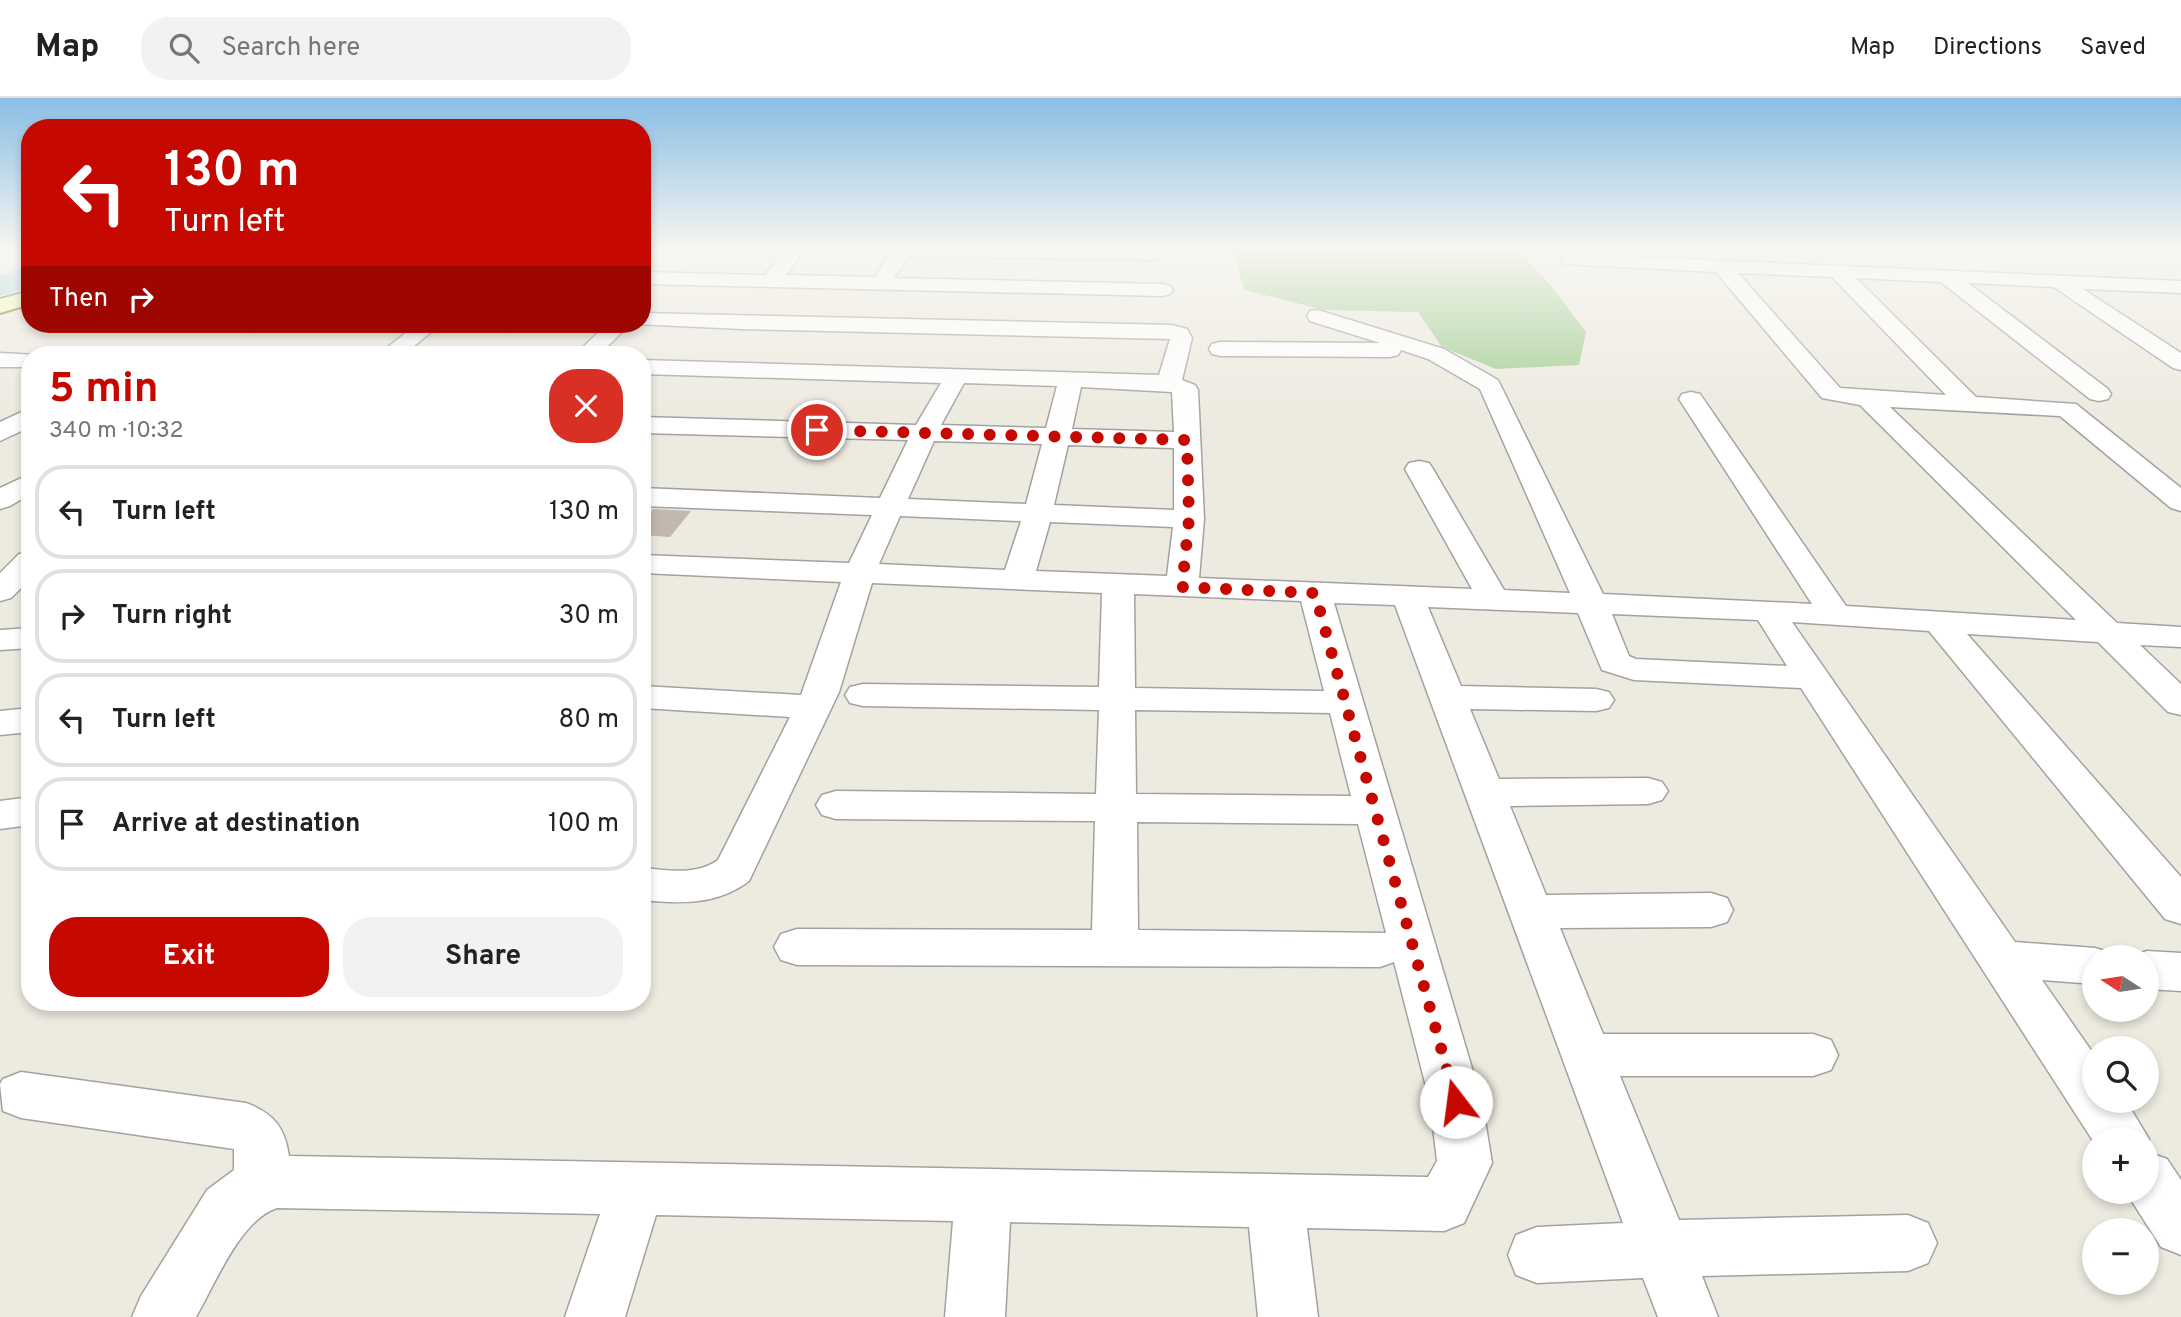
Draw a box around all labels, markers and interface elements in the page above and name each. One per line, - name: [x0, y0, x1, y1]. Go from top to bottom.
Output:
- search box: [141, 17, 631, 80]
- text: Map: [35, 27, 99, 69]
- icon: search: [165, 29, 203, 67]
- text: Search here: [221, 32, 360, 65]
- text: Map: [1850, 33, 1895, 63]
- text: Directions: [1933, 33, 2042, 63]
- text: Saved: [2080, 33, 2146, 63]
- text: 130 m: [164, 142, 300, 204]
- icon: left: [49, 147, 140, 238]
- text: Turn left: [164, 203, 285, 243]
- icon: right: [122, 280, 160, 318]
- text: Then: [49, 283, 108, 316]
- text: 5 min: [49, 364, 159, 417]
- button: close: [549, 369, 623, 443]
- pin: [787, 400, 847, 460]
- icon: arrive: [798, 411, 836, 449]
- text: 340 m · 10:32: [49, 417, 184, 446]
- icon: left: [53, 493, 91, 531]
- text: Turn left: [112, 496, 216, 529]
- text: 130 m: [549, 496, 619, 529]
- icon: right: [53, 597, 91, 635]
- text: Turn right: [112, 600, 232, 633]
- text: 30 m: [559, 600, 619, 633]
- icon: left: [53, 701, 91, 739]
- text: Turn left: [112, 704, 216, 737]
- text: 80 m: [559, 704, 619, 737]
- icon: arrive: [53, 805, 91, 843]
- text: Arrive at destination: [112, 808, 360, 841]
- text: 100 m: [548, 808, 619, 841]
- button: Exit: [49, 917, 329, 997]
- button: Share: [343, 917, 623, 997]
- north arrow: [2082, 945, 2160, 1022]
- map controls: [2082, 945, 2159, 1295]
- button: search: [2082, 1036, 2159, 1113]
- position arrow: [1419, 1065, 1493, 1139]
- button: +: [2082, 1127, 2159, 1204]
- button: −: [2082, 1218, 2159, 1295]

